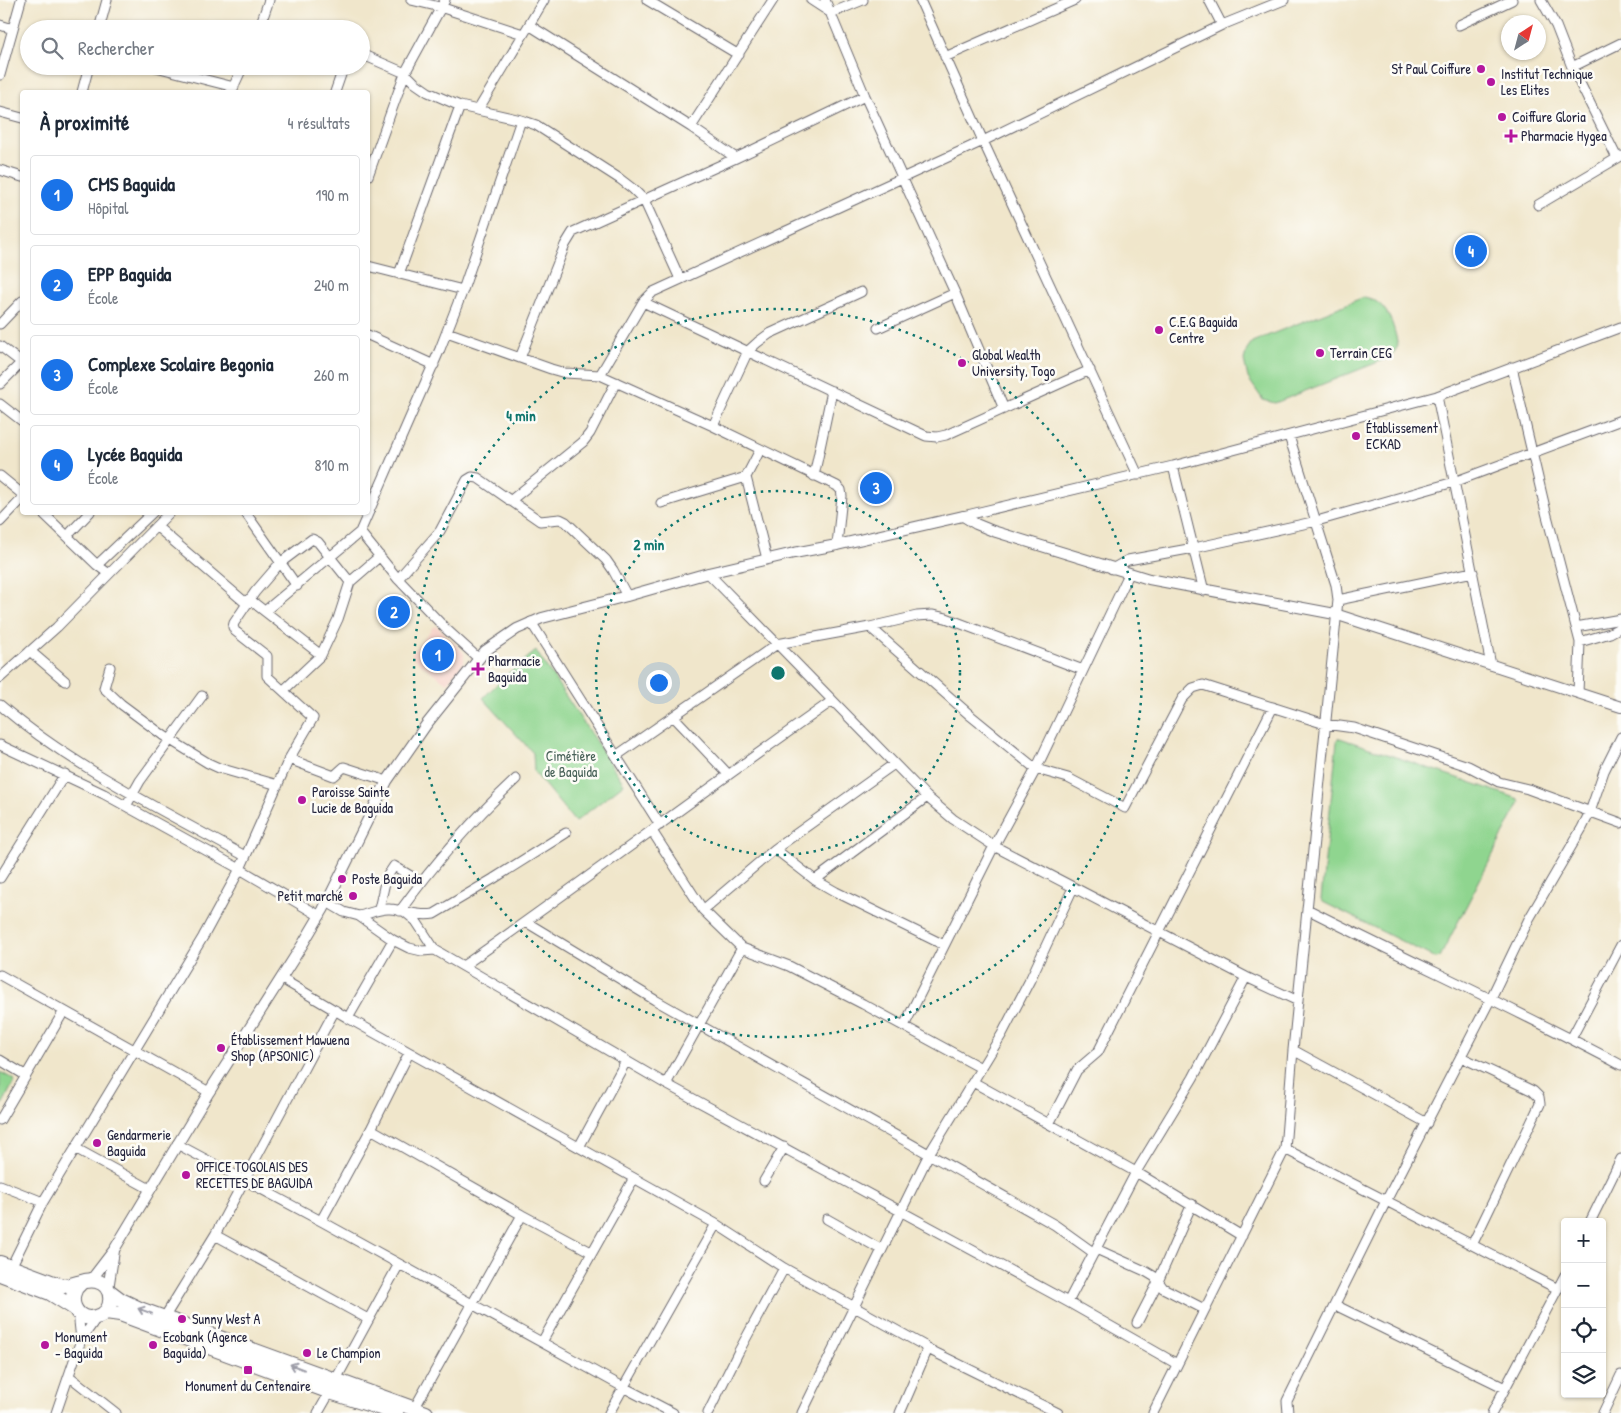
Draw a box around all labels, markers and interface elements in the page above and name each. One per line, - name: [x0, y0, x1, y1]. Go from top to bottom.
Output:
- north arrow: [1501, 15, 1546, 60]
- search box: [20, 20, 370, 75]
- icon: search: [38, 34, 66, 62]
- text: Rechercher: [78, 35, 155, 61]
- place label: St Paul Coiffure: [1391, 59, 1471, 78]
- marker: St Paul Coiffure: [1475, 63, 1487, 75]
- place label: Institut Technique Les Elites: [1501, 64, 1593, 99]
- marker: Institut Technique Les Elites: [1485, 76, 1497, 88]
- place label: Coiffure Gloria: [1512, 107, 1586, 126]
- text: À proximité: [40, 108, 129, 137]
- marker: Coiffure Gloria: [1496, 111, 1508, 123]
- text: 4 résultats: [288, 112, 350, 134]
- place label: Pharmacie Hygea: [1521, 126, 1607, 146]
- marker: Pharmacie Hygea: [1505, 130, 1517, 142]
- text: CMS Baguida: [88, 171, 175, 197]
- text: 1: [54, 184, 60, 206]
- text: 190 m: [316, 184, 349, 206]
- text: Hôpital: [88, 197, 128, 219]
- pin: 4: [1455, 232, 1487, 270]
- text: EPP Baguida: [88, 261, 171, 287]
- text: 2: [53, 274, 61, 296]
- text: 240 m: [314, 274, 349, 296]
- text: École: [88, 287, 118, 309]
- place label: C.E.G Baguida Centre: [1169, 312, 1238, 347]
- marker: C.E.G Baguida Centre: [1153, 324, 1165, 336]
- place label: Terrain CEG: [1330, 343, 1392, 362]
- place label: Global Wealth University, Togo: [972, 345, 1055, 381]
- marker: Terrain CEG: [1314, 347, 1326, 359]
- text: Complexe Scolaire Begonia: [88, 351, 274, 377]
- marker: Global Wealth University, Togo: [956, 357, 968, 369]
- text: 3: [53, 364, 61, 386]
- text: 260 m: [313, 364, 349, 386]
- text: École: [88, 377, 118, 399]
- text: 4 min: [506, 405, 536, 426]
- place label: Établissement ECKAD: [1366, 418, 1438, 453]
- marker: Établissement ECKAD: [1350, 430, 1362, 442]
- text: Lycée Baguida: [88, 441, 182, 467]
- text: 4: [54, 454, 60, 476]
- text: 810 m: [315, 454, 349, 476]
- text: École: [88, 467, 118, 489]
- pin: 3: [860, 469, 892, 507]
- text: 2 min: [634, 534, 665, 555]
- pin: 2: [378, 593, 410, 631]
- pin: 1: [422, 636, 454, 674]
- place label: Pharmacie Baguida: [488, 651, 541, 687]
- marker: Pharmacie Baguida: [472, 663, 484, 675]
- centre of rings: [769, 664, 787, 682]
- your location: [646, 670, 672, 696]
- park label: Cimétière de Baguida: [545, 746, 598, 782]
- place label: Paroisse Sainte Lucie de Baguida: [312, 782, 393, 818]
- marker: Paroisse Sainte Lucie de Baguida: [296, 794, 308, 806]
- place label: Poste Baguida: [352, 869, 422, 889]
- marker: Poste Baguida: [336, 873, 348, 885]
- place label: Petit marché: [277, 886, 343, 905]
- marker: Petit marché: [347, 890, 359, 902]
- place label: Établissement Mawuena Shop (APSONIC): [231, 1030, 350, 1066]
- marker: Établissement Mawuena Shop (APSONIC): [215, 1042, 227, 1054]
- place label: Gendarmerie Baguida: [107, 1125, 172, 1161]
- marker: Gendarmerie Baguida: [91, 1137, 103, 1149]
- place label: OFFICE TOGOLAIS DES RECETTES DE BAGUIDA: [196, 1157, 313, 1192]
- marker: OFFICE TOGOLAIS DES RECETTES DE BAGUIDA: [180, 1169, 192, 1181]
- map controls: [1561, 1218, 1606, 1398]
- button: +: [1561, 1218, 1606, 1263]
- button: −: [1561, 1263, 1606, 1308]
- one-way arrow: [138, 1306, 153, 1315]
- button: locate: [1561, 1308, 1606, 1353]
- place label: Sunny West A: [192, 1309, 260, 1329]
- marker: Sunny West A: [176, 1313, 188, 1325]
- place label: Monument - Baguida: [55, 1327, 107, 1363]
- place label: Ecobank (Agence Baguida): [163, 1327, 248, 1363]
- marker: Monument - Baguida: [39, 1339, 51, 1351]
- marker: Ecobank (Agence Baguida): [147, 1339, 159, 1351]
- place label: Le Champion: [317, 1343, 381, 1363]
- marker: Le Champion: [301, 1347, 313, 1359]
- button: layers: [1561, 1353, 1606, 1398]
- one-way arrow: [290, 1362, 306, 1371]
- marker: Monument du Centenaire: [242, 1364, 254, 1376]
- place label: Monument du Centenaire: [185, 1376, 311, 1395]

